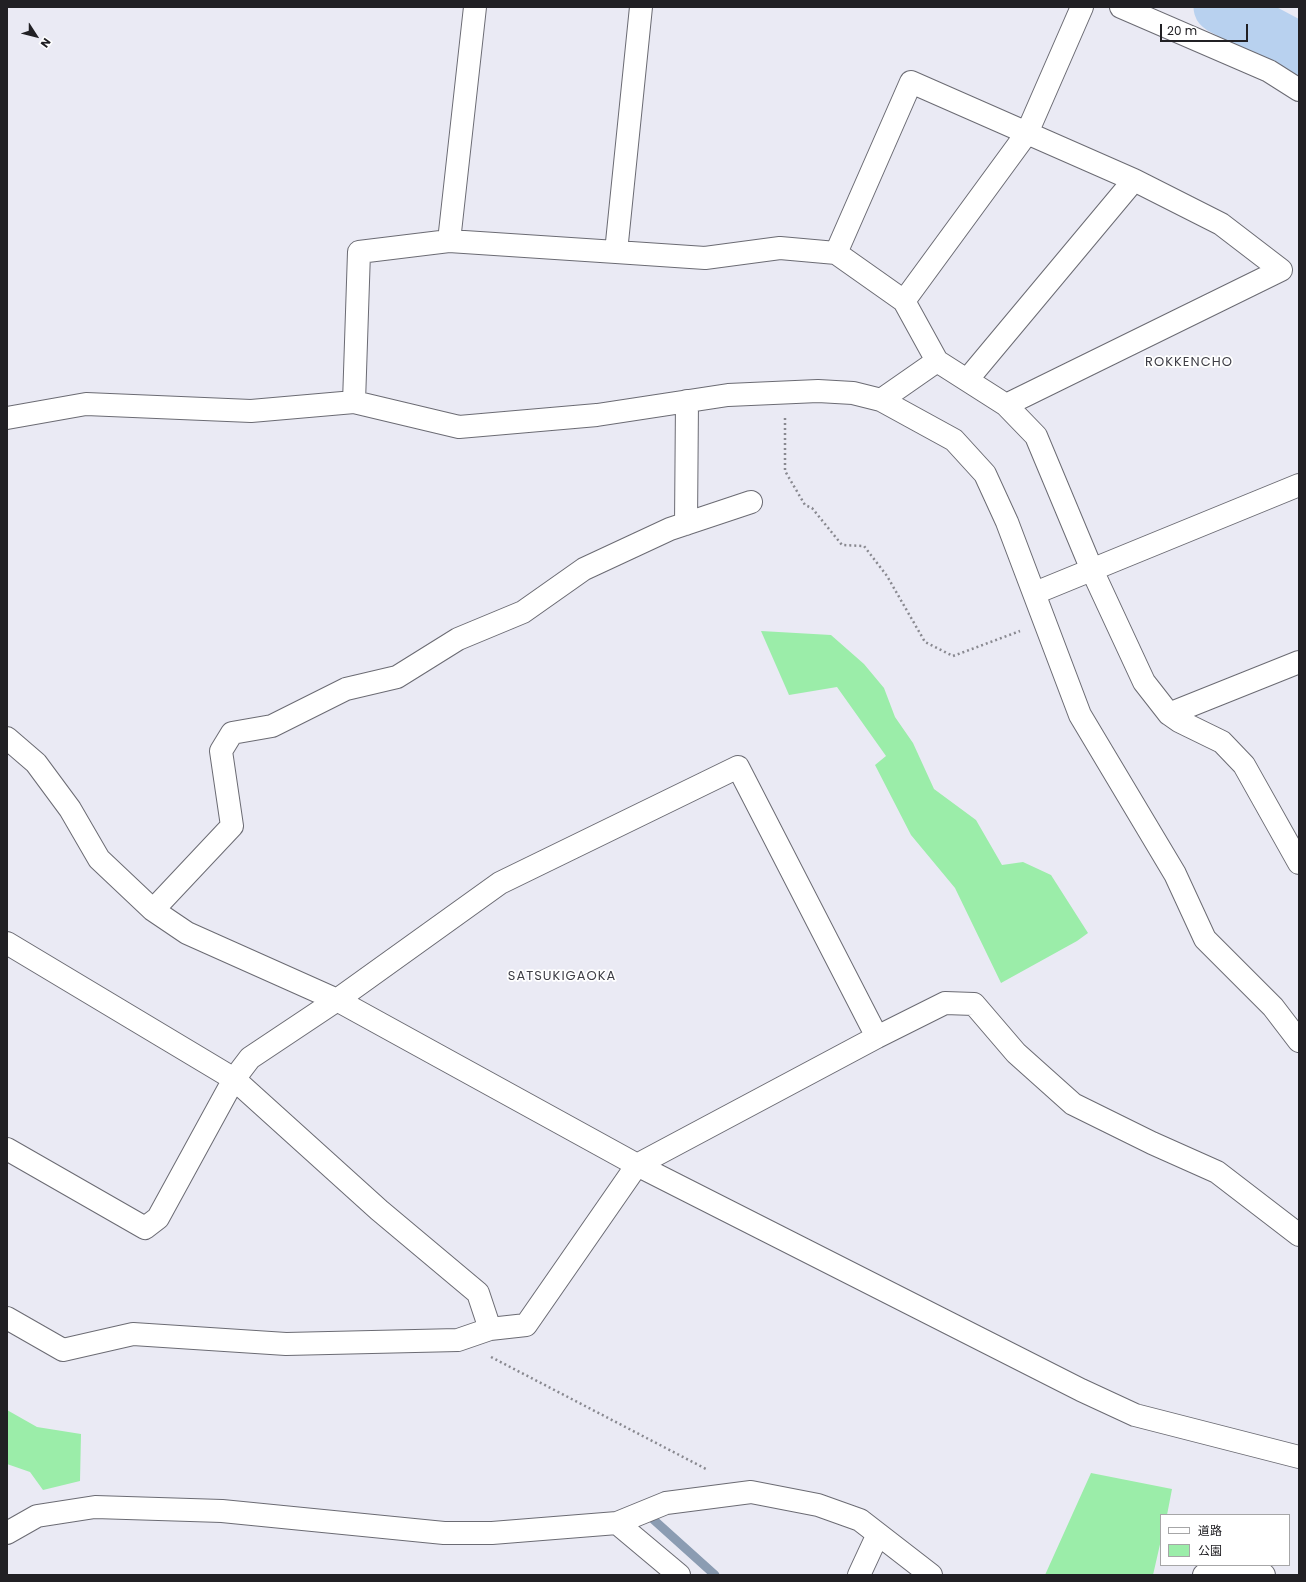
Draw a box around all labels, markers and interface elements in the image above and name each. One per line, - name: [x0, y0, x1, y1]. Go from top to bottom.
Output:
- north arrow: [16, 16, 56, 56]
- scale bar: [1162, 16, 1250, 42]
- text: 20 m: [1167, 22, 1197, 39]
- text: N: [37, 35, 55, 51]
- district label: ROKKENCHO: [1145, 355, 1233, 371]
- district label: SATSUKIGAOKA: [508, 969, 616, 985]
- legend: [1160, 1514, 1290, 1566]
- text: 道路: [1198, 1522, 1222, 1539]
- text: 公園: [1198, 1542, 1222, 1559]

